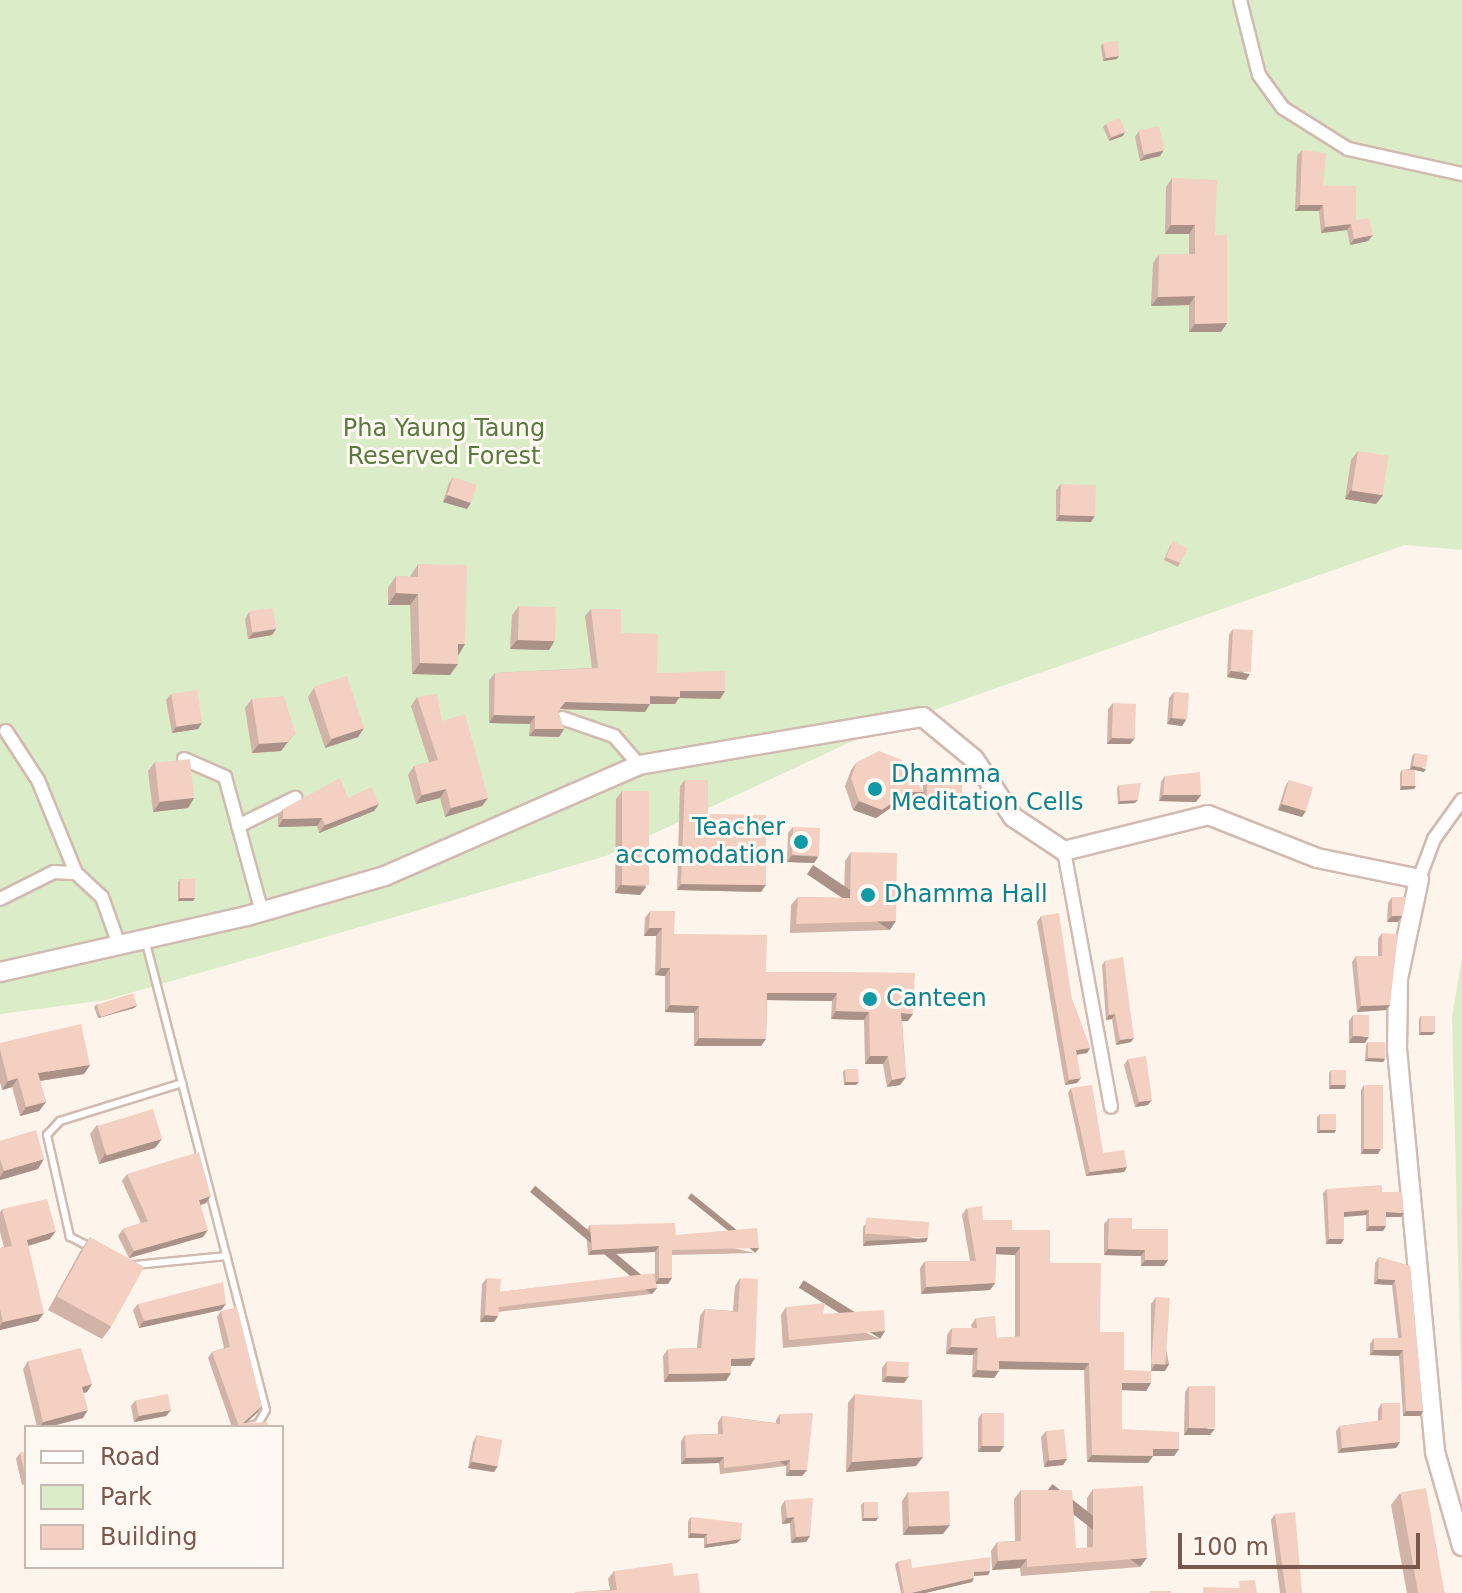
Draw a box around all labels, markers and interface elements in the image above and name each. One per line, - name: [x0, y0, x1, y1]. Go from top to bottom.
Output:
- park label: Pha Yaung Taung Reserved Forest: [343, 415, 545, 471]
- place label: Dhamma Meditation Cells: [891, 761, 1083, 817]
- marker: Dhamma Meditation Cells: [866, 780, 884, 798]
- place label: Teacher accomodation: [615, 814, 785, 870]
- marker: Teacher accomodation: [792, 833, 810, 851]
- place label: Dhamma Hall: [884, 881, 1048, 909]
- marker: Dhamma Hall: [859, 886, 877, 904]
- place label: Canteen: [886, 985, 987, 1013]
- marker: Canteen: [861, 990, 879, 1008]
- legend: [24, 1425, 284, 1569]
- text: Road: [100, 1443, 160, 1471]
- text: Park: [100, 1483, 152, 1511]
- scale bar: [1182, 1517, 1424, 1567]
- text: Building: [100, 1523, 197, 1551]
- text: 100 m: [1192, 1533, 1269, 1561]

